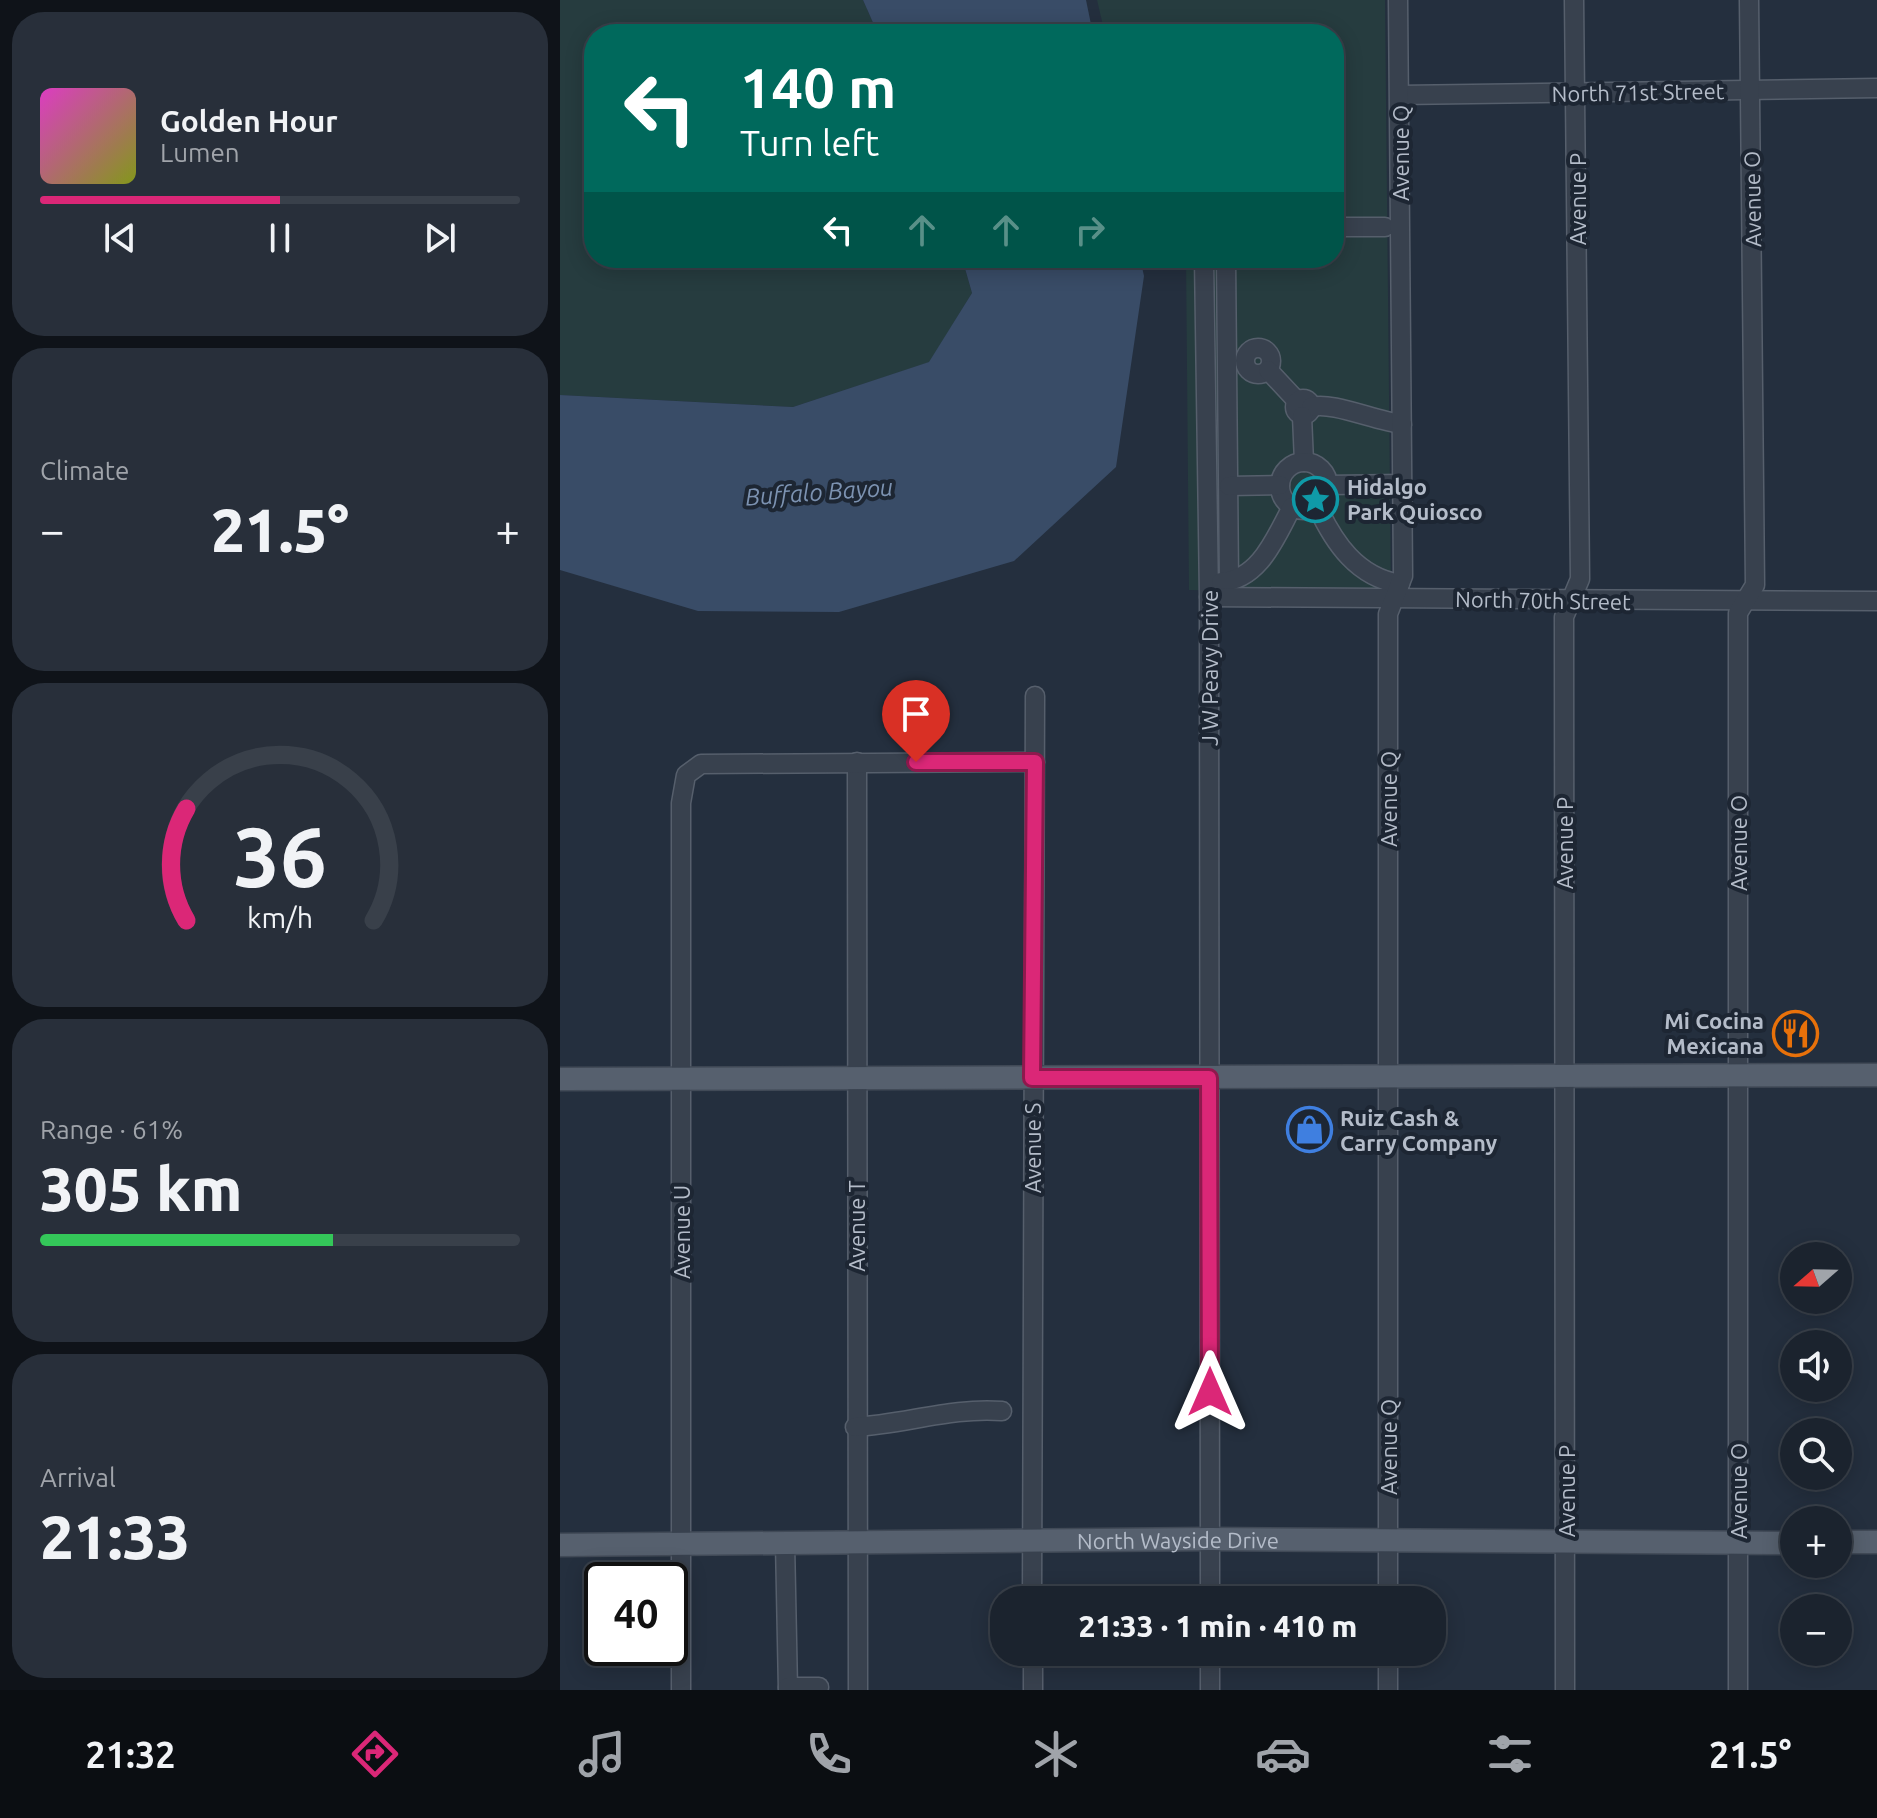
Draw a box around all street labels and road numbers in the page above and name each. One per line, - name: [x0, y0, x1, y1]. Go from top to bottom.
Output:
- street label: North 71st Street: [1551, 78, 1725, 106]
- street label: Avenue Q: [1388, 105, 1413, 201]
- street label: Avenue O: [1739, 151, 1765, 247]
- street label: Avenue P: [1565, 153, 1590, 245]
- street label: North 70th Street: [1455, 586, 1631, 614]
- street label: J W Peavy Drive: [1197, 590, 1222, 746]
- street label: Avenue Q: [1376, 751, 1401, 847]
- street label: Avenue O: [1726, 795, 1751, 891]
- street label: Avenue P: [1552, 797, 1577, 889]
- street label: Avenue S: [1020, 1103, 1045, 1193]
- street label: Avenue T: [844, 1180, 869, 1272]
- street label: Avenue U: [669, 1185, 694, 1279]
- street label: Avenue Q: [1376, 1399, 1401, 1495]
- street label: Avenue O: [1726, 1443, 1751, 1539]
- street label: Avenue P: [1554, 1445, 1579, 1537]
- street label: North Wayside Drive: [1077, 1526, 1279, 1553]

